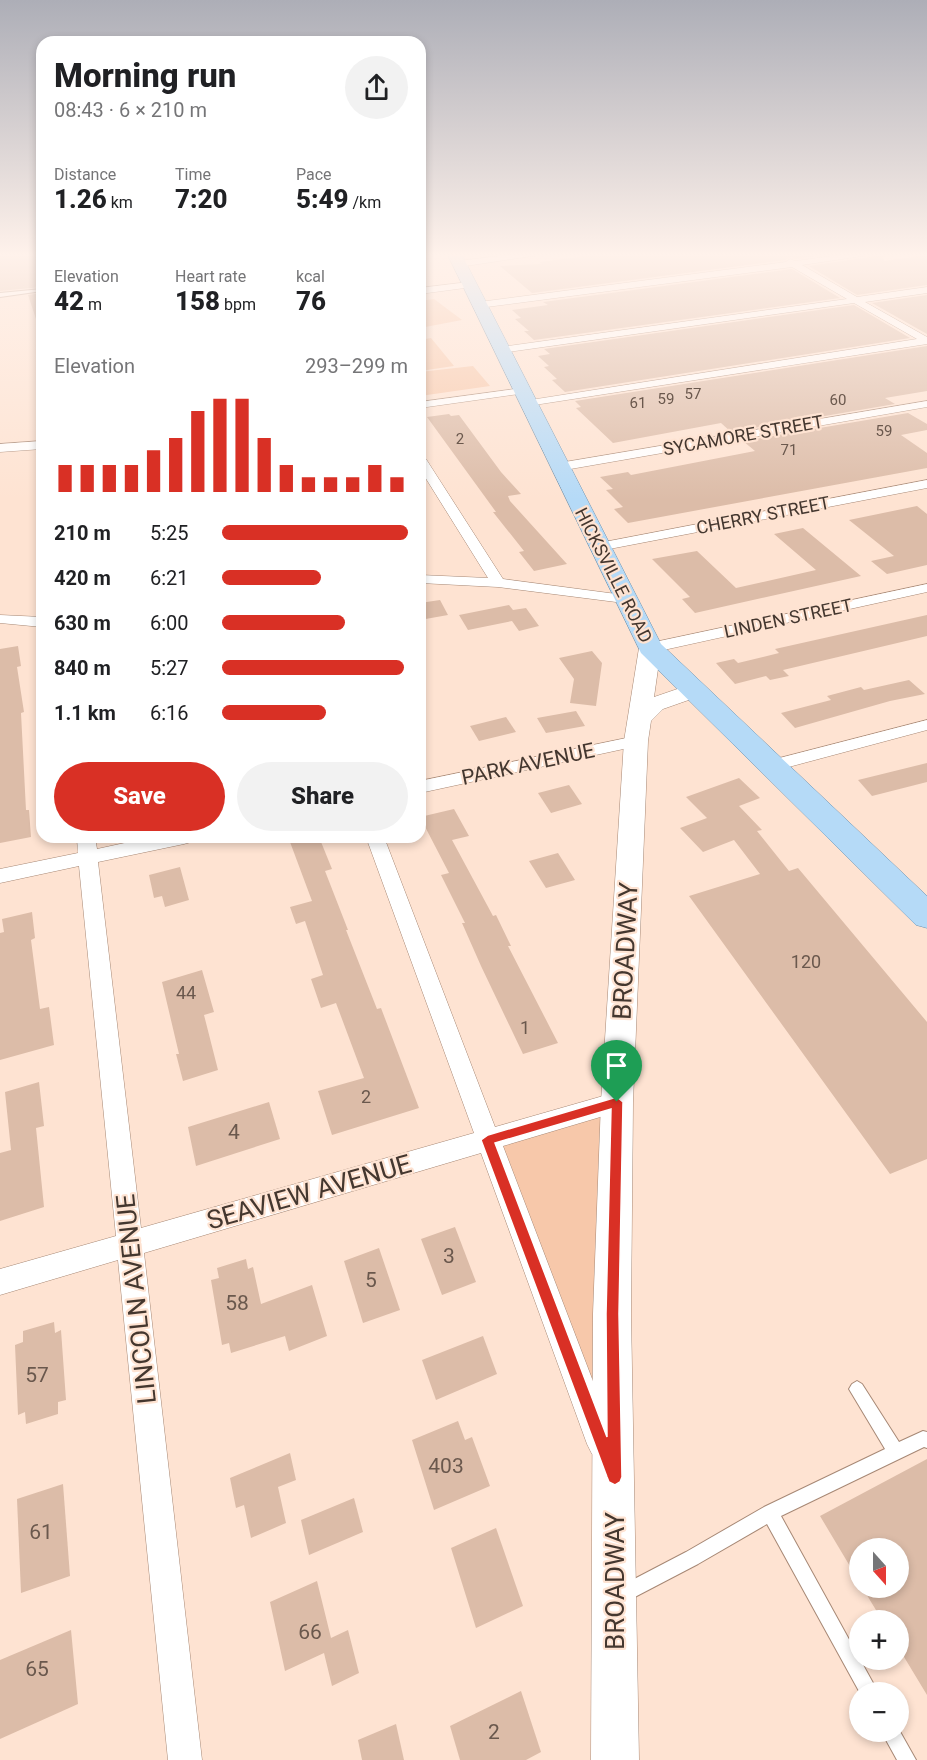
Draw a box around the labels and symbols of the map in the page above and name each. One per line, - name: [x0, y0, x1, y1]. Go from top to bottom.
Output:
- house number: 57: [685, 385, 701, 403]
- house number: 59: [658, 390, 674, 408]
- house number: 60: [830, 391, 846, 409]
- house number: 61: [630, 394, 646, 412]
- street label: SYCAMORE STREET: [661, 411, 825, 459]
- house number: 59: [876, 422, 892, 440]
- house number: 2: [456, 430, 464, 448]
- house number: 71: [781, 441, 797, 459]
- street label: CHERRY STREET: [694, 492, 832, 538]
- street label: HICKSVILLE ROAD: [571, 504, 657, 646]
- street label: LINDEN STREET: [722, 594, 854, 642]
- street label: PARK AVENUE: [459, 738, 597, 790]
- street label: BROADWAY: [606, 881, 644, 1021]
- house number: 120: [791, 951, 821, 972]
- house number: 44: [176, 982, 196, 1003]
- house number: 1: [520, 1017, 530, 1038]
- pin: [591, 1040, 642, 1102]
- house number: 2: [361, 1086, 371, 1107]
- house number: 4: [228, 1120, 240, 1144]
- street label: SEAVIEW AVENUE: [203, 1148, 415, 1236]
- street label: LINCOLN AVENUE: [110, 1193, 162, 1405]
- house number: 3: [443, 1244, 455, 1268]
- house number: 5: [365, 1268, 377, 1292]
- house number: 58: [225, 1291, 249, 1315]
- house number: 57: [25, 1363, 49, 1387]
- house number: 403: [428, 1454, 464, 1478]
- street label: BROADWAY: [600, 1512, 630, 1650]
- house number: 61: [29, 1520, 53, 1544]
- north arrow: [849, 1538, 909, 1598]
- house number: 66: [298, 1620, 322, 1644]
- house number: 65: [25, 1657, 49, 1681]
- house number: 2: [488, 1720, 500, 1744]

